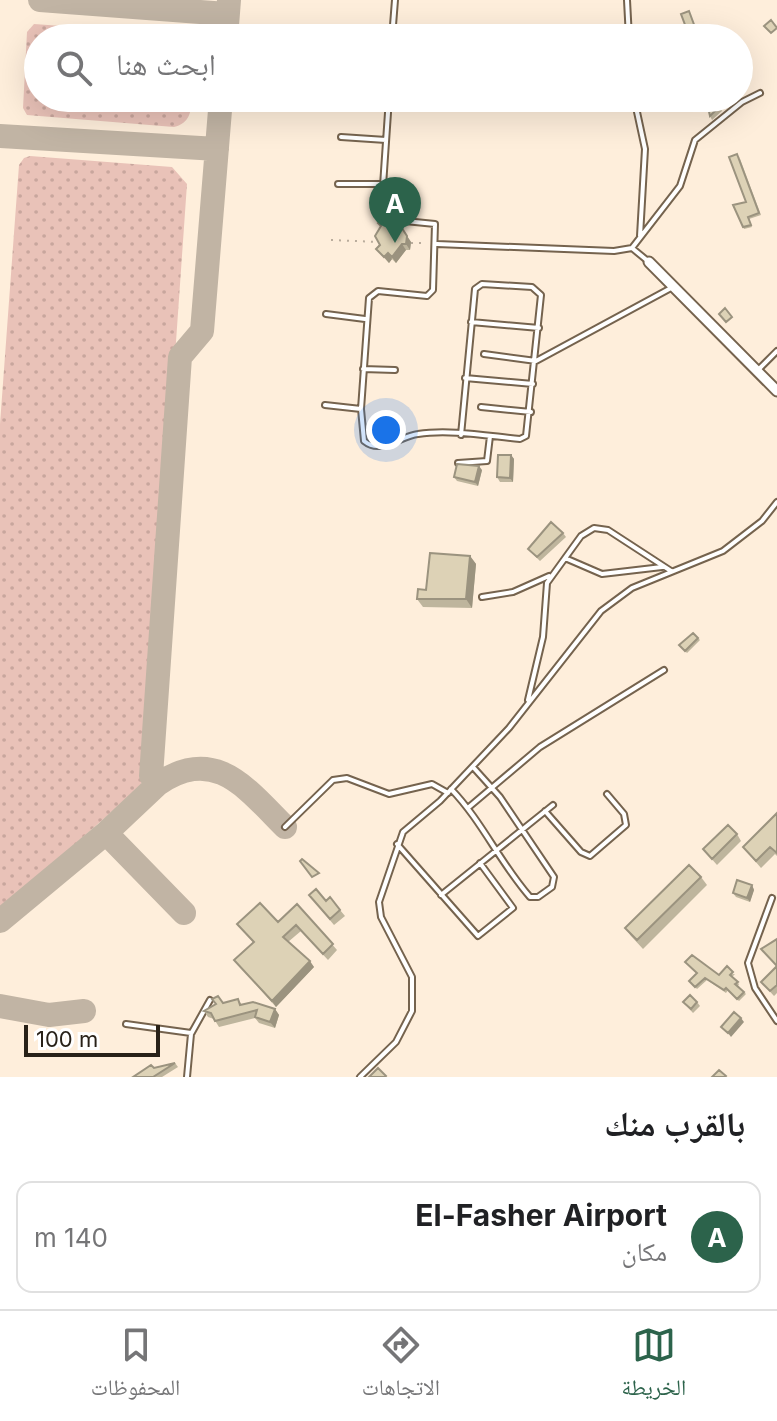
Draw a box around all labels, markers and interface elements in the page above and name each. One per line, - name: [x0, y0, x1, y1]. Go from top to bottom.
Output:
- search box: [24, 24, 753, 112]
- icon: search: [52, 46, 96, 90]
- text: ابحث هنا: [116, 46, 216, 82]
- pin: A: [369, 177, 421, 243]
- your location: [366, 410, 406, 450]
- scale bar: [24, 1021, 160, 1057]
- text: 100 m: [36, 1026, 98, 1052]
- text: بالقرب منك: [604, 1103, 745, 1144]
- text: El-Fasher Airport: [415, 1197, 667, 1233]
- text: 140 m: [34, 1222, 108, 1253]
- text: A: [707, 1222, 727, 1253]
- text: مكان: [621, 1236, 667, 1267]
- tab: المحفوظات: [91, 1323, 180, 1409]
- tab: الاتجاهات: [362, 1323, 440, 1409]
- tab: الخريطة: [621, 1323, 686, 1409]

